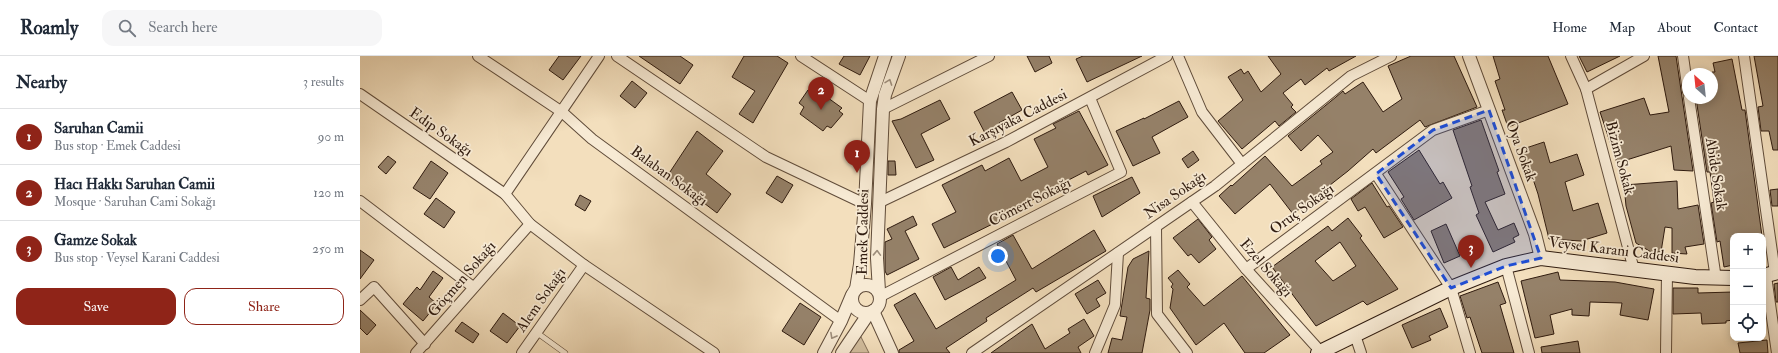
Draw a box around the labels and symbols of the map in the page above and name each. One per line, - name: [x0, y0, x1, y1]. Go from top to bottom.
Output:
- north arrow: [1682, 68, 1718, 104]
- pin: 2: [808, 77, 834, 110]
- one-way arrow: [885, 78, 893, 85]
- street label: Karşıyaka Caddesi: [966, 85, 1070, 151]
- street label: Edip Sokağı: [405, 103, 476, 162]
- street label: Oya Sokak: [1501, 118, 1541, 184]
- street label: Bizim Sokak: [1601, 119, 1639, 197]
- street label: Abide Sokak: [1701, 135, 1731, 212]
- pin: 1: [844, 140, 870, 173]
- street label: Balaban Sokağı: [627, 142, 711, 210]
- street label: Nisa Sokağı: [1140, 167, 1210, 223]
- street label: Cömert Sokağı: [986, 173, 1074, 231]
- street label: Oruç Sokağı: [1266, 179, 1338, 239]
- street label: Emek Caddesi: [853, 189, 873, 275]
- street label: Veysel Karani Caddesi: [1548, 233, 1680, 267]
- street label: Ezel Sokağı: [1235, 235, 1297, 301]
- pin: 3: [1458, 235, 1484, 268]
- street label: Göçmen Sokağı: [424, 237, 500, 321]
- your location: [988, 246, 1008, 266]
- one-way arrow: [873, 250, 882, 256]
- street label: Alem Sokağı: [511, 264, 570, 337]
- one-way arrow: [831, 332, 838, 339]

